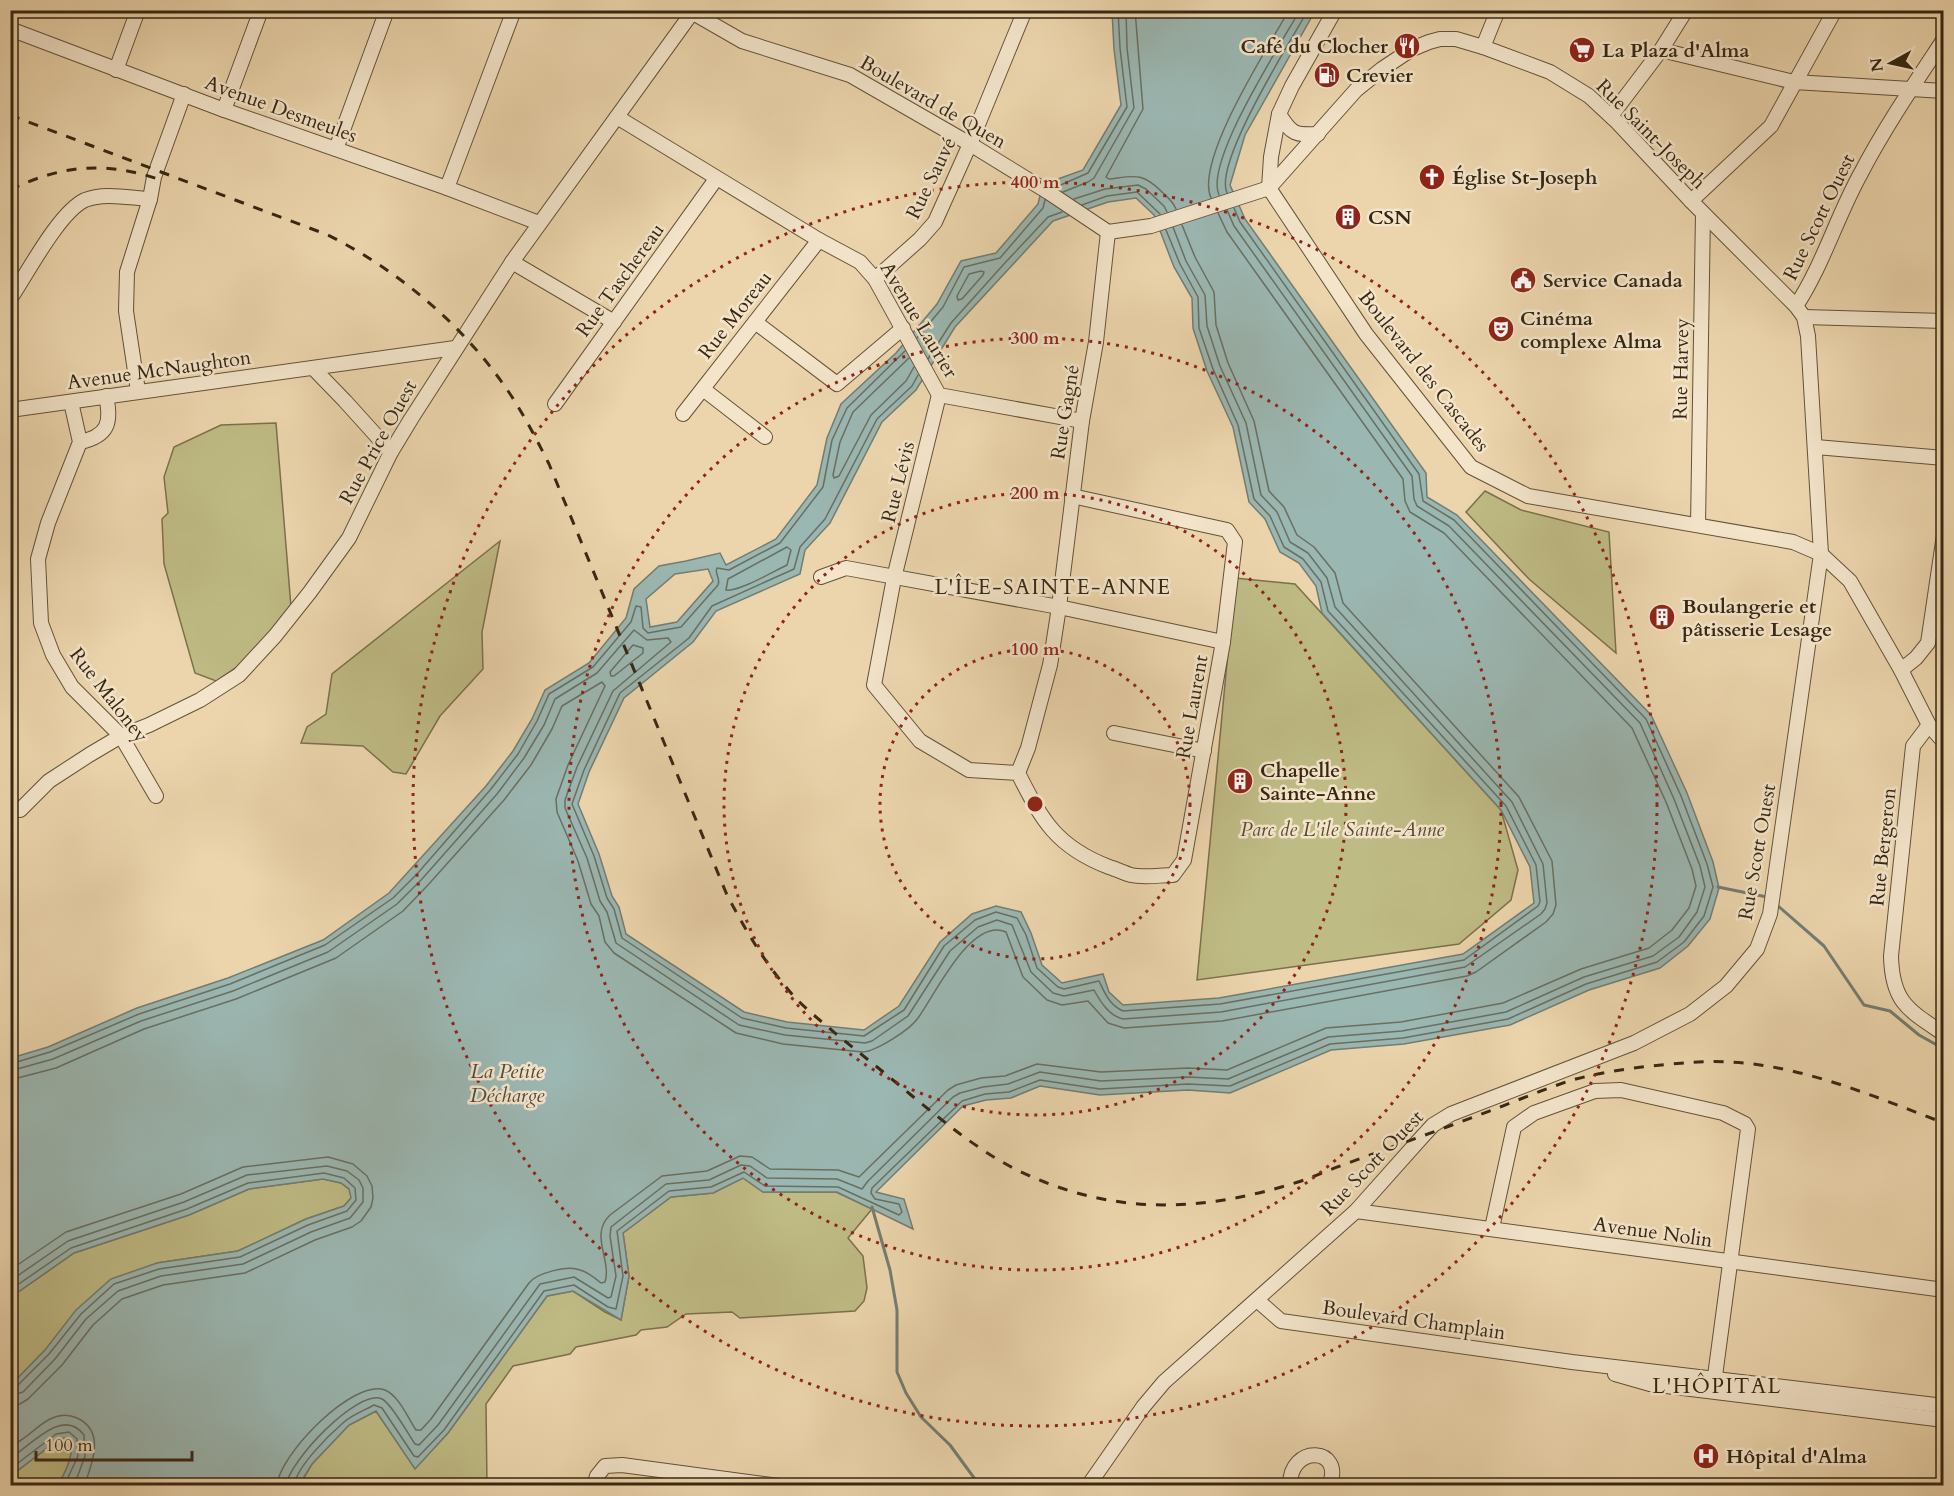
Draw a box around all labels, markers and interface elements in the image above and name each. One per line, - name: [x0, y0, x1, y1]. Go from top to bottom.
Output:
- restaurant icon: Café du Clocher: [1392, 31, 1422, 61]
- place label: Café du Clocher: [1241, 33, 1389, 60]
- north arrow: [1861, 33, 1921, 93]
- supermarket icon: La Plaza d'Alma: [1567, 35, 1597, 65]
- place label: La Plaza d'Alma: [1602, 37, 1749, 64]
- street label: Boulevard de Quen: [855, 49, 1012, 155]
- text: N: [1865, 56, 1889, 73]
- fuel station icon: Crevier: [1312, 60, 1342, 90]
- place label: Crevier: [1346, 62, 1414, 89]
- street label: Avenue Desmeules: [201, 69, 361, 149]
- street label: Rue Saint-Joseph: [1590, 73, 1712, 195]
- street label: Rue Sauvé: [900, 132, 962, 224]
- street label: Rue Scott Ouest: [1777, 149, 1862, 285]
- church icon: Église St-Joseph: [1417, 162, 1447, 192]
- place label: Église St-Joseph: [1452, 164, 1598, 191]
- text: 400 m: [1010, 170, 1060, 195]
- building icon: CSN: [1333, 202, 1363, 232]
- place label: CSN: [1368, 204, 1412, 231]
- street label: Rue Taschereau: [570, 218, 670, 342]
- street label: Avenue Laurier: [874, 257, 965, 384]
- street label: Rue Moreau: [692, 265, 778, 365]
- public building icon: Service Canada: [1508, 265, 1538, 295]
- place label: Service Canada: [1543, 267, 1683, 294]
- street label: Boulevard des Cascades: [1352, 285, 1496, 457]
- place label: Cinéma complexe Alma: [1520, 305, 1662, 355]
- theatre icon: Cinéma complexe Alma: [1486, 314, 1516, 344]
- street label: Rue Harvey: [1667, 317, 1695, 420]
- text: 300 m: [1010, 326, 1060, 351]
- street label: Avenue McNaughton: [65, 344, 253, 396]
- street label: Rue Gagné: [1044, 363, 1086, 461]
- street label: Rue Price Ouest: [333, 375, 424, 509]
- street label: Rue Lévis: [875, 439, 921, 525]
- text: 200 m: [1010, 481, 1060, 506]
- district label: L'ÎLE-SAINTE-ANNE: [934, 573, 1172, 602]
- place label: Boulangerie et pâtisserie Lesage: [1682, 593, 1832, 643]
- building icon: Boulangerie et pâtisserie Lesage: [1647, 602, 1677, 632]
- text: 100 m: [1010, 637, 1060, 662]
- street label: Rue Maloney: [63, 642, 155, 748]
- street label: Rue Laurent: [1170, 652, 1215, 761]
- place label: Chapelle Sainte-Anne: [1260, 757, 1376, 807]
- building icon: Chapelle Sainte-Anne: [1225, 766, 1255, 796]
- street label: Rue Scott Ouest: [1732, 781, 1782, 922]
- street label: Rue Bergeron: [1863, 786, 1903, 908]
- centre of rings: [1025, 794, 1045, 814]
- park label: Parc de L'ile Sainte-Anne: [1240, 816, 1444, 843]
- water label: La Petite Décharge: [470, 1057, 545, 1110]
- street label: Rue Scott Ouest: [1314, 1104, 1430, 1222]
- street label: Avenue Nolin: [1592, 1210, 1715, 1254]
- street label: Boulevard Champlain: [1321, 1294, 1508, 1346]
- district label: L'HÔPITAL: [1652, 1372, 1782, 1401]
- scale bar: [36, 1424, 192, 1462]
- text: 100 m: [45, 1433, 93, 1458]
- hospital icon: Hôpital d'Alma: [1691, 1441, 1721, 1471]
- place label: Hôpital d'Alma: [1726, 1443, 1867, 1470]

